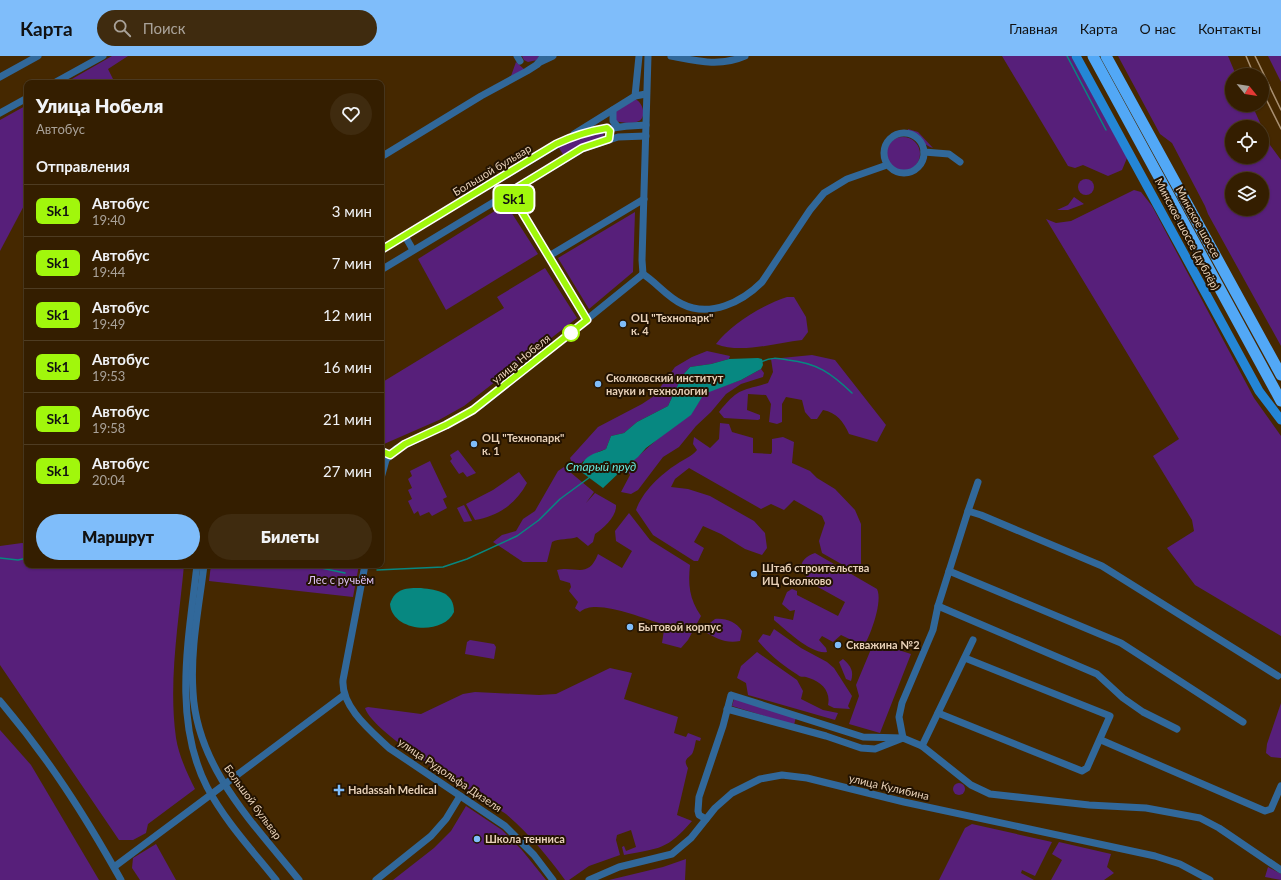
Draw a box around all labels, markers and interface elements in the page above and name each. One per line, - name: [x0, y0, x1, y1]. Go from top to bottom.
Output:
- search box: [97, 10, 377, 46]
- text: Карта: [20, 17, 73, 40]
- icon: search: [111, 17, 133, 39]
- text: Поиск: [143, 19, 186, 37]
- text: Главная: [1009, 20, 1058, 37]
- text: Карта: [1080, 20, 1118, 37]
- text: О нас: [1140, 20, 1176, 37]
- text: Контакты: [1198, 20, 1261, 37]
- north arrow: [1225, 68, 1269, 112]
- map controls: [1225, 68, 1269, 216]
- button: heart: [330, 93, 372, 135]
- text: Улица Нобеля: [36, 94, 163, 117]
- button: locate: [1225, 120, 1269, 164]
- text: Автобус: [36, 121, 85, 137]
- street label: Большой бульвар: [450, 141, 533, 198]
- text: Отправления: [36, 157, 130, 175]
- button: layers: [1225, 172, 1269, 216]
- street label: Минское шоссе (дублёр): [1152, 176, 1223, 292]
- street label: Минское шоссе: [1173, 184, 1224, 260]
- line badge: Sk1: [491, 186, 537, 212]
- text: Sk1: [502, 190, 526, 207]
- text: Автобус: [92, 194, 149, 212]
- text: Sk1: [46, 202, 70, 219]
- text: 3 мин: [332, 202, 372, 220]
- text: 19:40: [92, 212, 125, 228]
- text: Автобус: [92, 246, 149, 264]
- text: Sk1: [46, 254, 70, 271]
- text: 7 мин: [332, 254, 372, 272]
- text: 19:44: [92, 264, 125, 280]
- text: Автобус: [92, 298, 149, 316]
- text: Sk1: [46, 306, 70, 323]
- text: 12 мин: [323, 306, 372, 324]
- place label: ОЦ "Технопарк" к. 4: [631, 311, 713, 337]
- text: 19:49: [92, 316, 125, 332]
- marker: ОЦ "Технопарк" к. 4: [618, 319, 628, 329]
- unlabelled marker: [562, 324, 580, 342]
- street label: улица Нобеля: [489, 331, 553, 386]
- text: Автобус: [92, 350, 149, 368]
- text: Sk1: [46, 358, 70, 375]
- text: 16 мин: [323, 358, 372, 376]
- text: 19:53: [92, 368, 125, 384]
- place label: Сколковский институт науки и технологии: [606, 371, 724, 397]
- marker: Сколковский институт науки и технологии: [593, 379, 603, 389]
- text: Автобус: [92, 402, 149, 420]
- text: Sk1: [46, 410, 70, 427]
- text: 21 мин: [323, 410, 372, 428]
- text: 19:58: [92, 420, 125, 436]
- place label: ОЦ "Технопарк" к. 1: [482, 431, 564, 457]
- marker: ОЦ "Технопарк" к. 1: [469, 439, 479, 449]
- text: Автобус: [92, 454, 149, 472]
- water label: Старый пруд: [566, 459, 636, 474]
- text: Sk1: [46, 462, 70, 479]
- text: 27 мин: [323, 462, 372, 480]
- text: 20:04: [92, 472, 125, 488]
- button: Маршрут: [36, 514, 200, 560]
- button: Билеты: [208, 514, 372, 560]
- place label: Штаб строительства ИЦ Сколково: [762, 561, 869, 587]
- marker: Штаб строительства ИЦ Сколково: [749, 569, 759, 579]
- park label: Лес с ручьём: [307, 573, 374, 586]
- place label: Бытовой корпус: [638, 620, 722, 633]
- marker: Бытовой корпус: [625, 622, 635, 632]
- place label: Скважина №2: [846, 638, 920, 651]
- marker: Скважина №2: [833, 640, 843, 650]
- street label: улица Рудольфа Дизеля: [396, 735, 505, 814]
- street label: Большой бульвар: [222, 762, 285, 842]
- street label: улица Кулибина: [848, 771, 931, 802]
- place label: Hadassah Medical: [348, 783, 437, 796]
- marker: Hadassah Medical: [333, 784, 345, 796]
- place label: Школа тенниса: [485, 832, 565, 845]
- marker: Школа тенниса: [472, 834, 482, 844]

